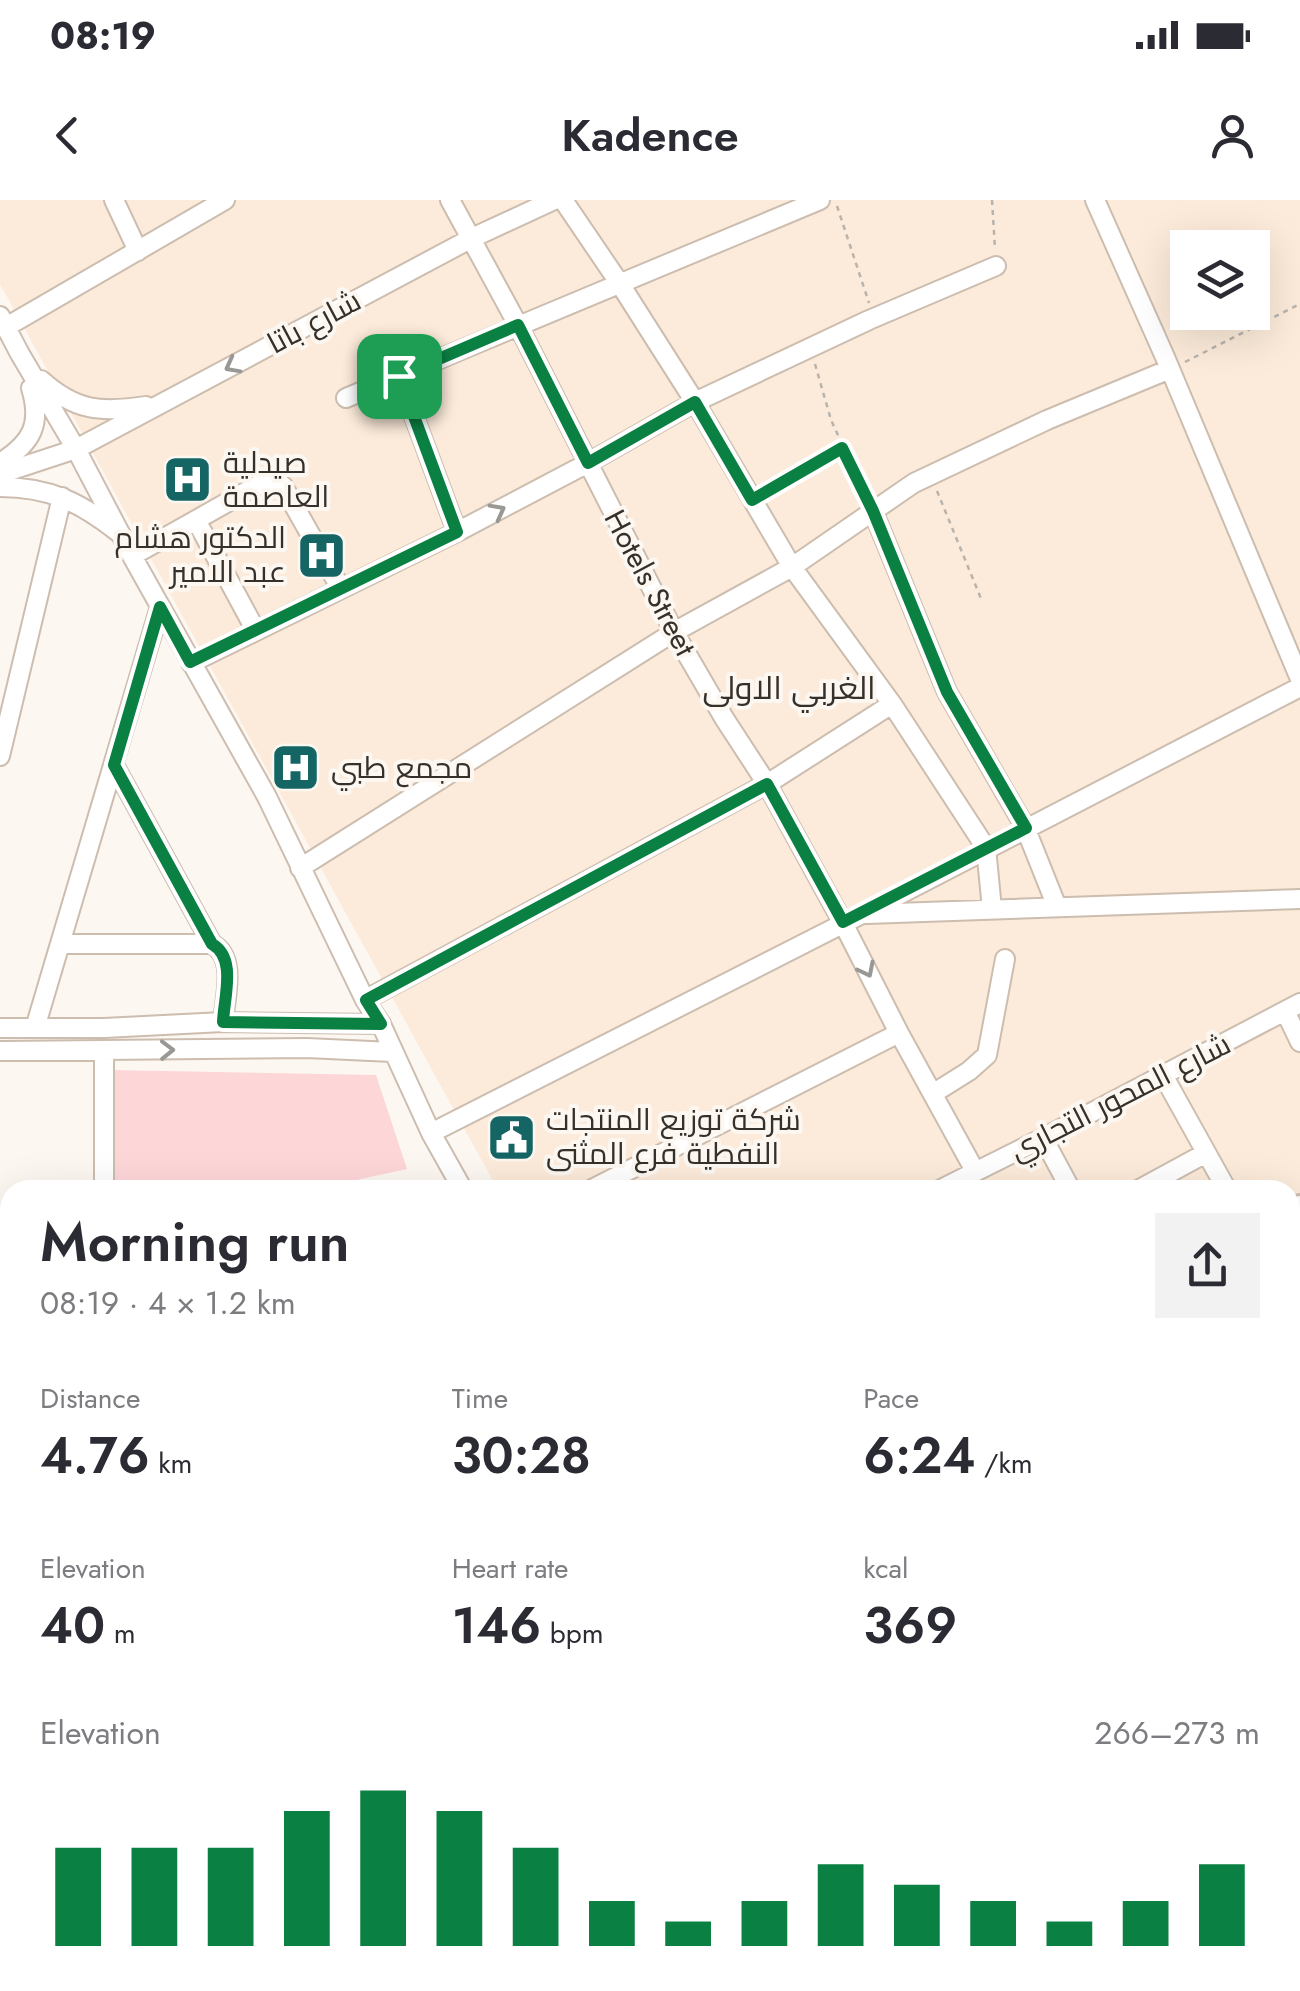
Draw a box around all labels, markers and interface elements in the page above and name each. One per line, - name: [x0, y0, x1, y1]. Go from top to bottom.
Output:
- text: 08:19: [50, 8, 156, 63]
- text: Kadence: [561, 103, 739, 168]
- icon: back: [40, 108, 95, 163]
- icon: person: [1205, 108, 1260, 163]
- map controls: [1170, 230, 1270, 330]
- button: layers: [1170, 230, 1270, 330]
- street label: شارع باتا: [259, 279, 368, 364]
- pin: [357, 334, 442, 419]
- icon: arrive: [372, 349, 427, 404]
- one-way arrow: [224, 354, 242, 374]
- place label: صيدلية العاصمة: [223, 441, 329, 518]
- hospital icon: صيدلية العاصمة: [162, 454, 214, 506]
- street label: Hotels Street: [594, 502, 707, 664]
- one-way arrow: [487, 504, 505, 523]
- place label: الدكتور هشام عبد الامير: [115, 516, 286, 593]
- hospital icon: الدكتور هشام عبد الامير: [295, 529, 347, 581]
- district label: الغربي الاولى: [702, 665, 876, 713]
- hospital icon: مجمع طبي: [270, 742, 322, 794]
- place label: مجمع طبي: [331, 746, 472, 791]
- one-way arrow: [855, 959, 874, 977]
- street label: شارع المحور التجاري: [1002, 1022, 1239, 1173]
- one-way arrow: [160, 1039, 176, 1061]
- place label: شركة توزيع المنتجات النفطية فرع المثنى: [546, 1098, 801, 1175]
- public building icon: شركة توزيع المنتجات النفطية فرع المثنى: [485, 1111, 537, 1163]
- text: Morning run: [40, 1202, 350, 1282]
- button: share: [1155, 1213, 1260, 1318]
- text: 08:19 · 4 × 1.2 km: [40, 1280, 296, 1326]
- text: Distance: [40, 1378, 140, 1419]
- text: Time: [452, 1378, 508, 1419]
- text: Pace: [863, 1378, 919, 1419]
- text: 4.76: [40, 1419, 150, 1492]
- text: 30:28: [452, 1419, 591, 1492]
- text: 6:24: [863, 1419, 976, 1492]
- text: km: [150, 1443, 192, 1484]
- text: /km: [976, 1443, 1033, 1484]
- text: Elevation: [40, 1548, 146, 1589]
- text: Heart rate: [452, 1548, 569, 1589]
- text: kcal: [863, 1548, 909, 1589]
- text: 40: [40, 1589, 105, 1662]
- text: 146: [452, 1589, 541, 1662]
- text: 369: [863, 1589, 957, 1662]
- text: m: [105, 1613, 136, 1654]
- text: bpm: [541, 1613, 603, 1654]
- text: Elevation: [40, 1710, 161, 1756]
- text: 266–273 m: [1094, 1710, 1260, 1756]

